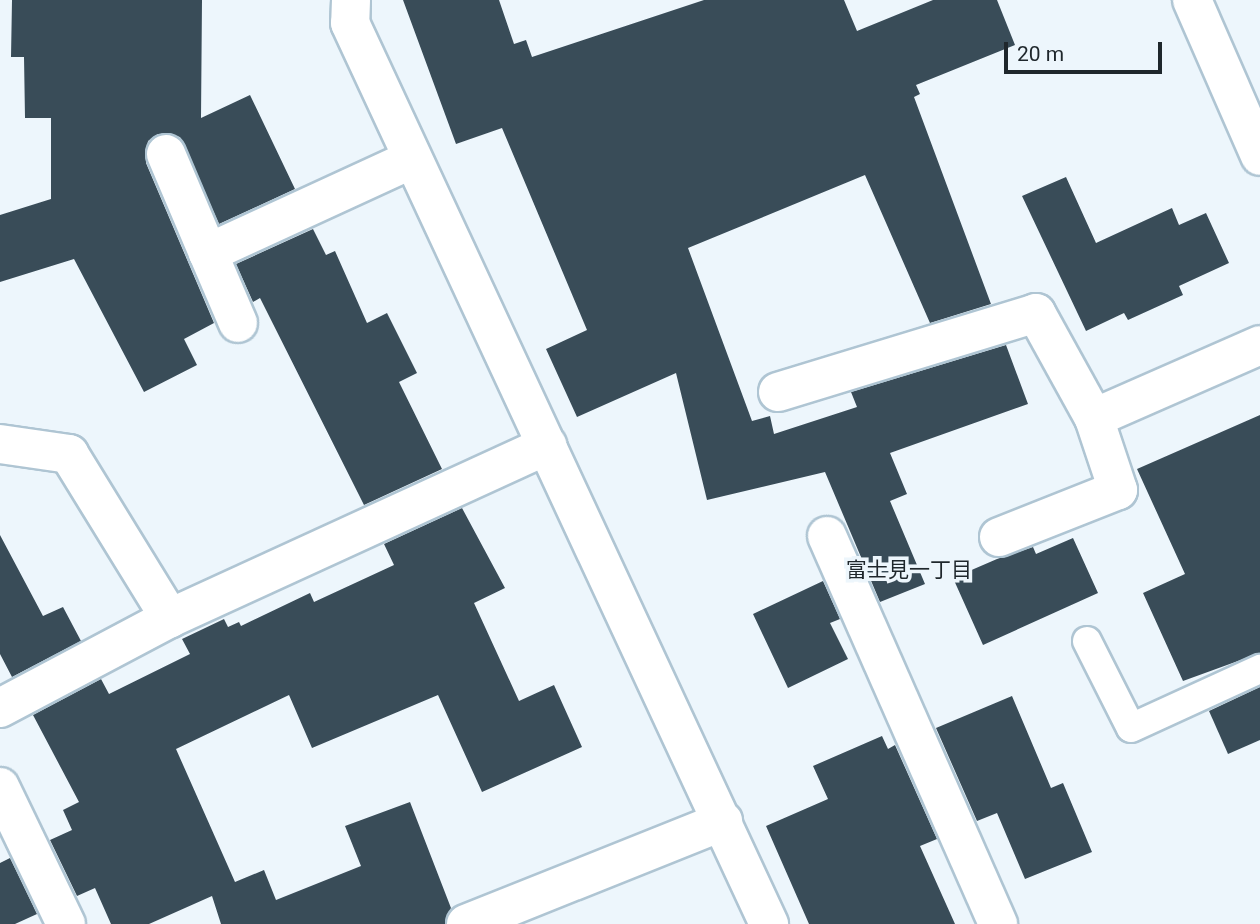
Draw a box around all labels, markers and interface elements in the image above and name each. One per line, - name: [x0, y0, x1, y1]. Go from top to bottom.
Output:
- scale bar: [1008, 28, 1166, 72]
- text: 20 m: [1017, 42, 1064, 66]
- district label: 富士見一丁目: [846, 557, 972, 583]

